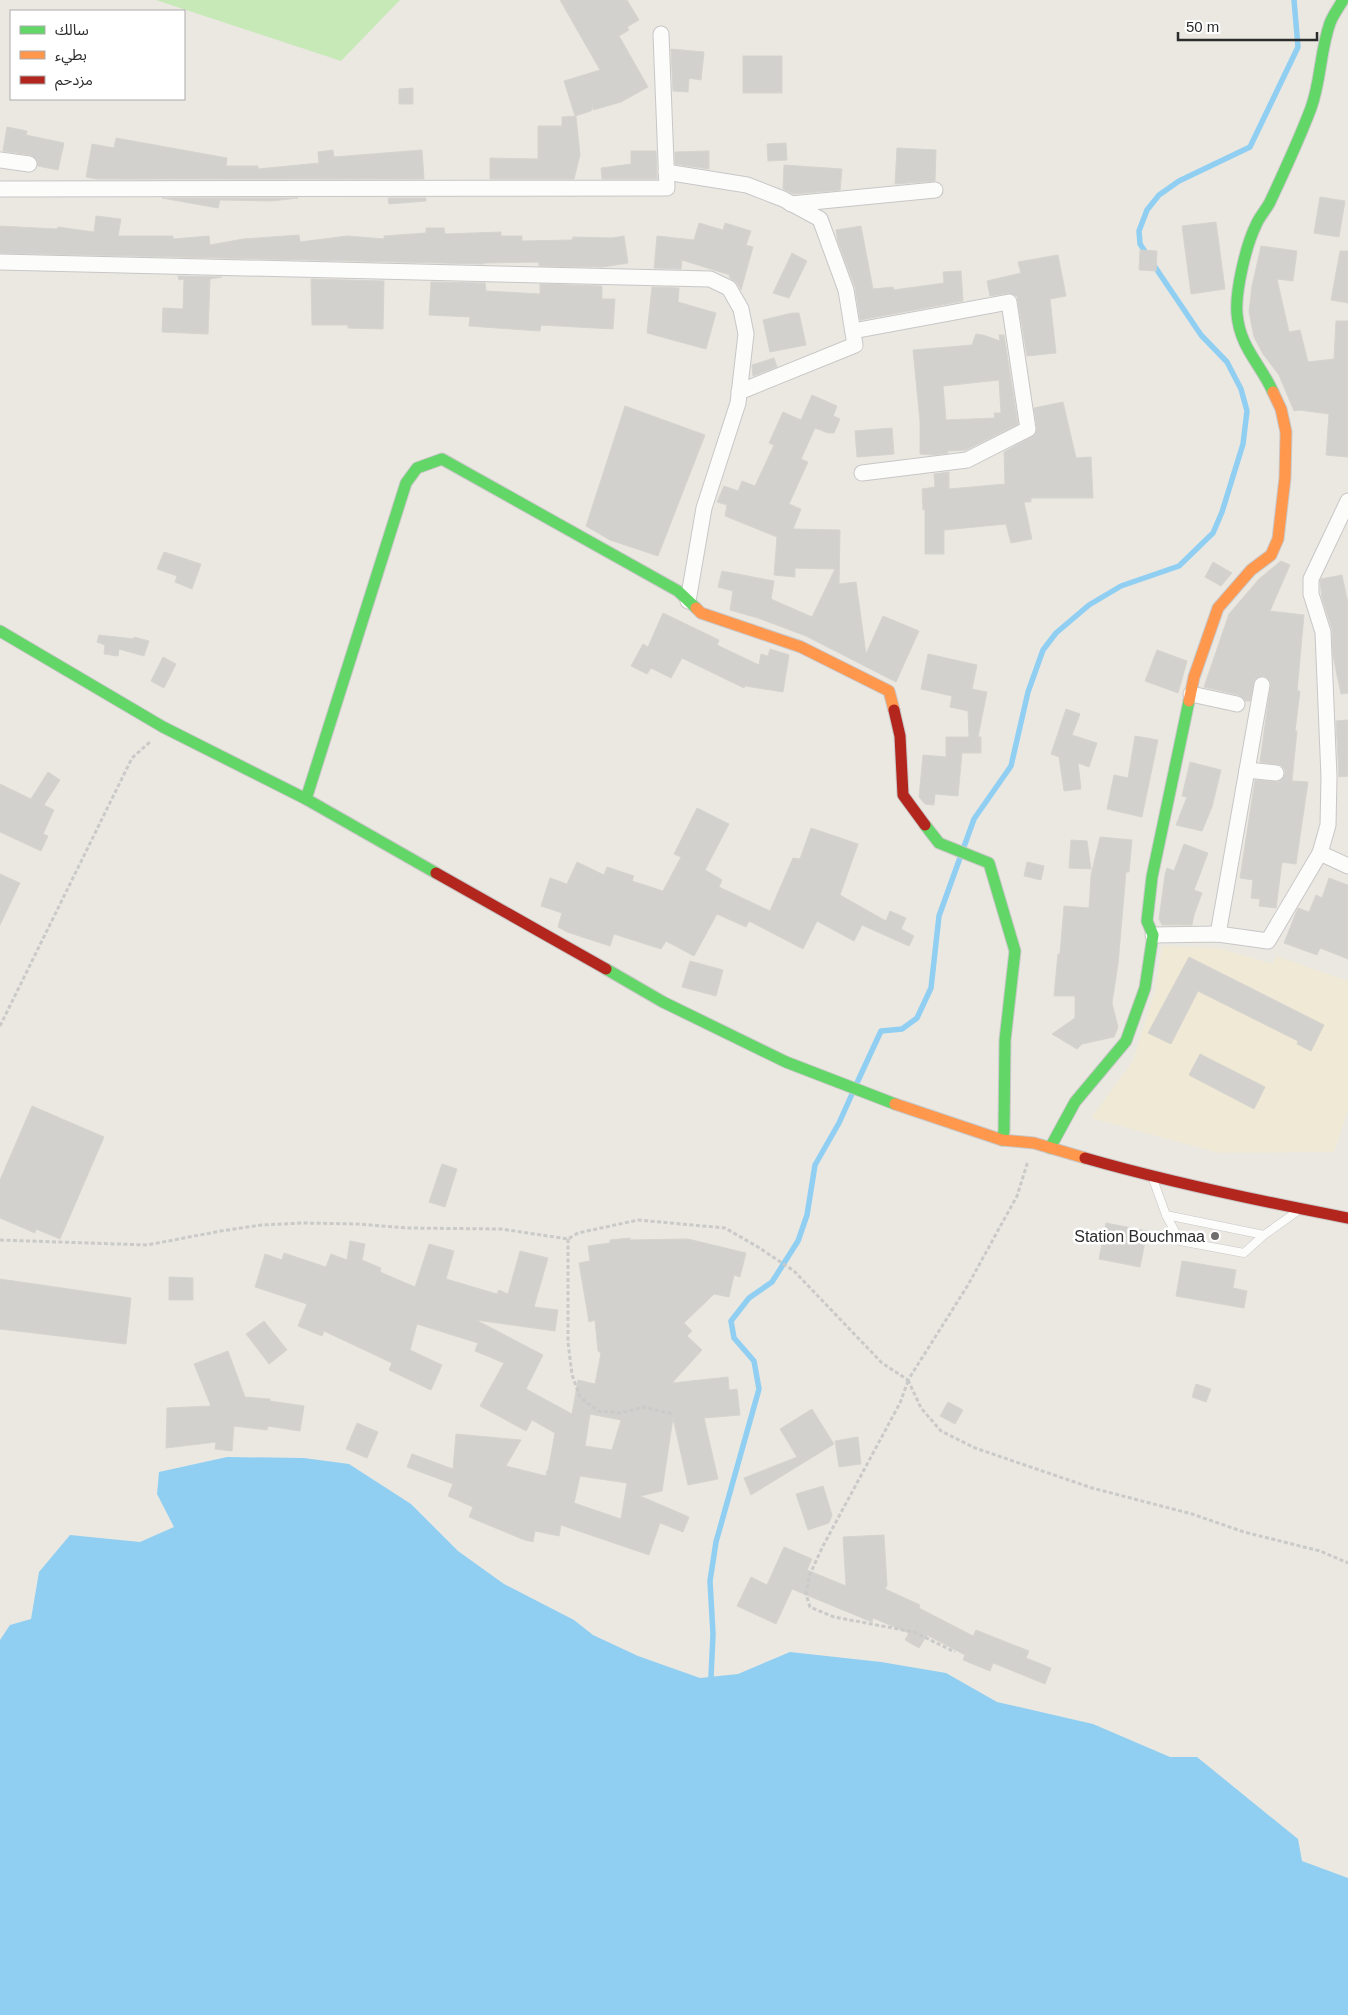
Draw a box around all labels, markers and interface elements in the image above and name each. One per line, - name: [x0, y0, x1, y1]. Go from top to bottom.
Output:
- legend: [10, 10, 185, 100]
- scale bar: [1178, 10, 1317, 42]
- text: 50 m: [1186, 18, 1219, 35]
- text: سالك: [55, 21, 89, 38]
- text: بطيء: [55, 46, 87, 66]
- text: مزدحم: [55, 71, 93, 91]
- place label: Station Bouchmaa: [1074, 1228, 1205, 1245]
- marker: Station Bouchmaa: [1209, 1230, 1221, 1242]

